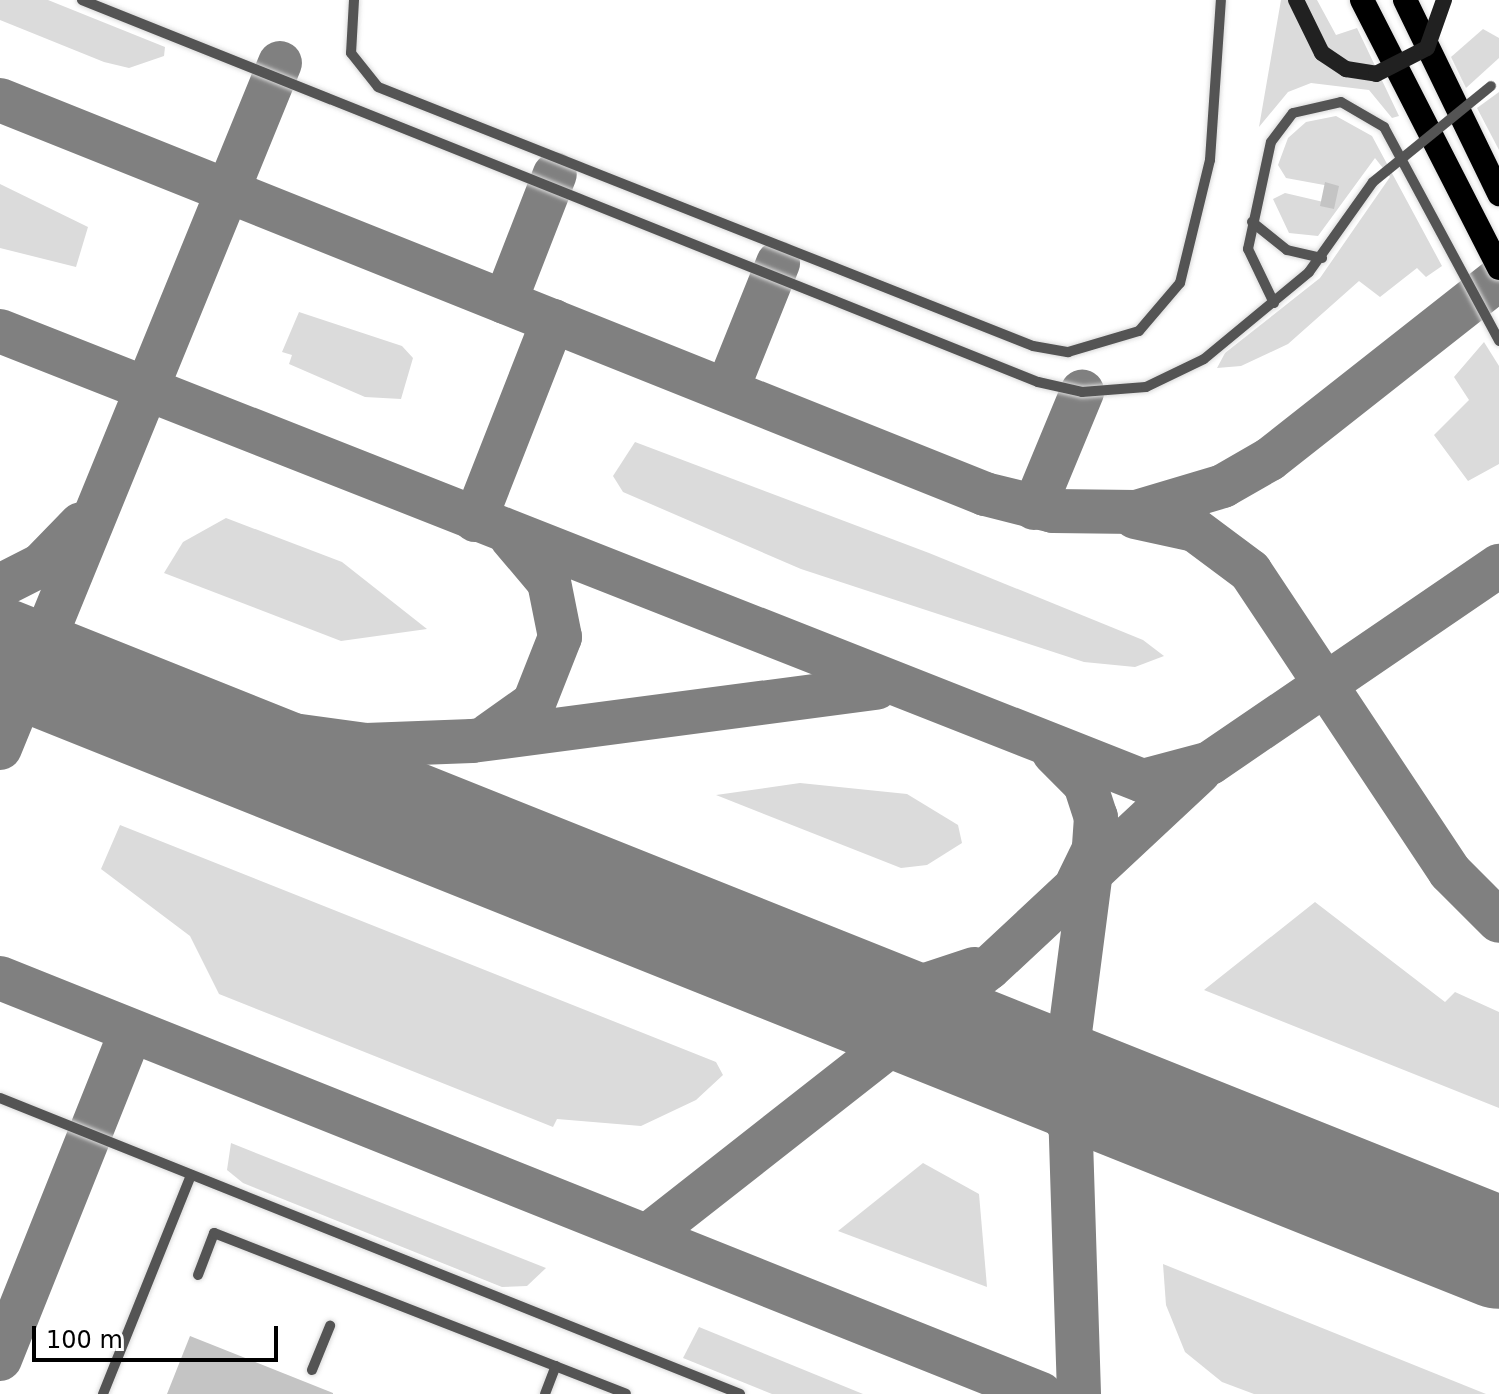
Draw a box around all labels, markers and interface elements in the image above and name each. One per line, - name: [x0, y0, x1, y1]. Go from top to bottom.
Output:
- scale bar: [36, 1310, 282, 1360]
- text: 100 m: [46, 1326, 123, 1354]

